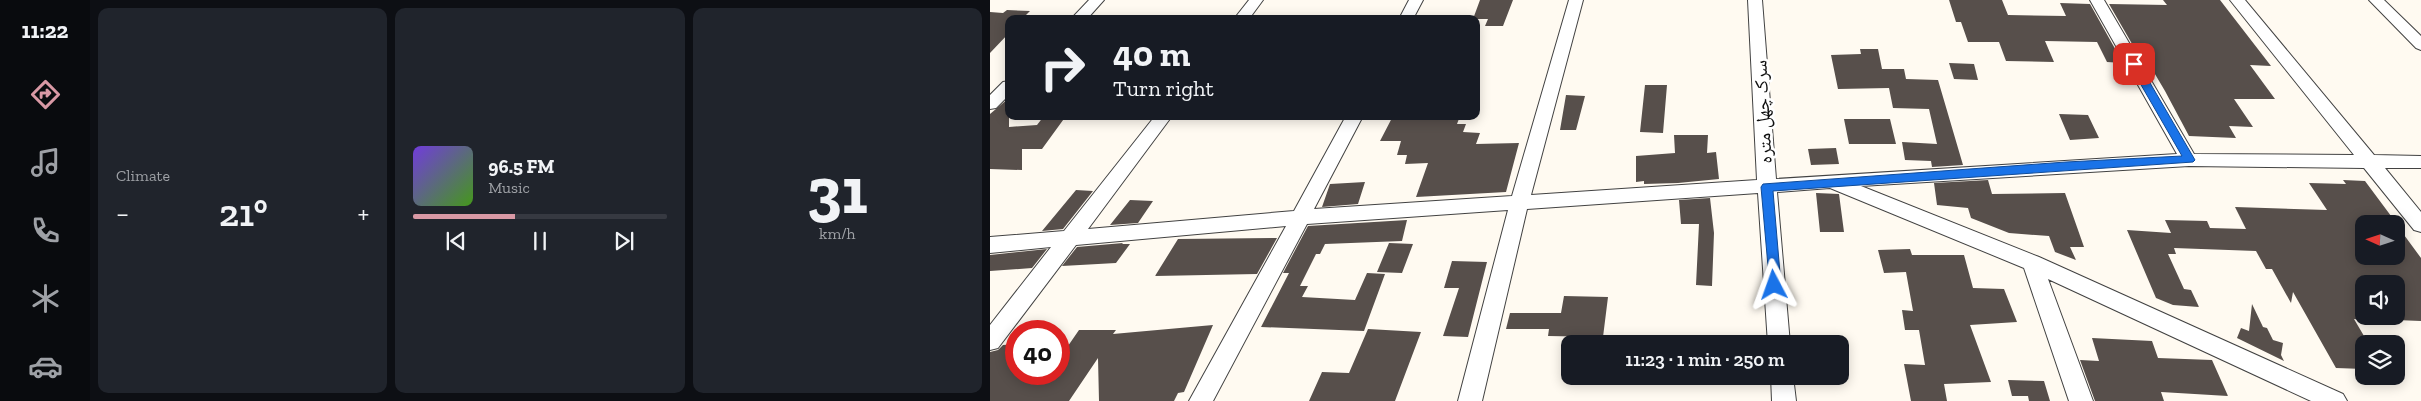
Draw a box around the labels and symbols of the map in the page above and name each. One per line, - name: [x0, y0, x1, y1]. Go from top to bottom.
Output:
- pin: [2113, 43, 2155, 85]
- street label: سرک چهل متره: [1748, 59, 1777, 165]
- north arrow: [2355, 215, 2405, 265]
- position arrow: [1747, 258, 1799, 310]
- speed limit sign: 40: [1005, 320, 1070, 385]

